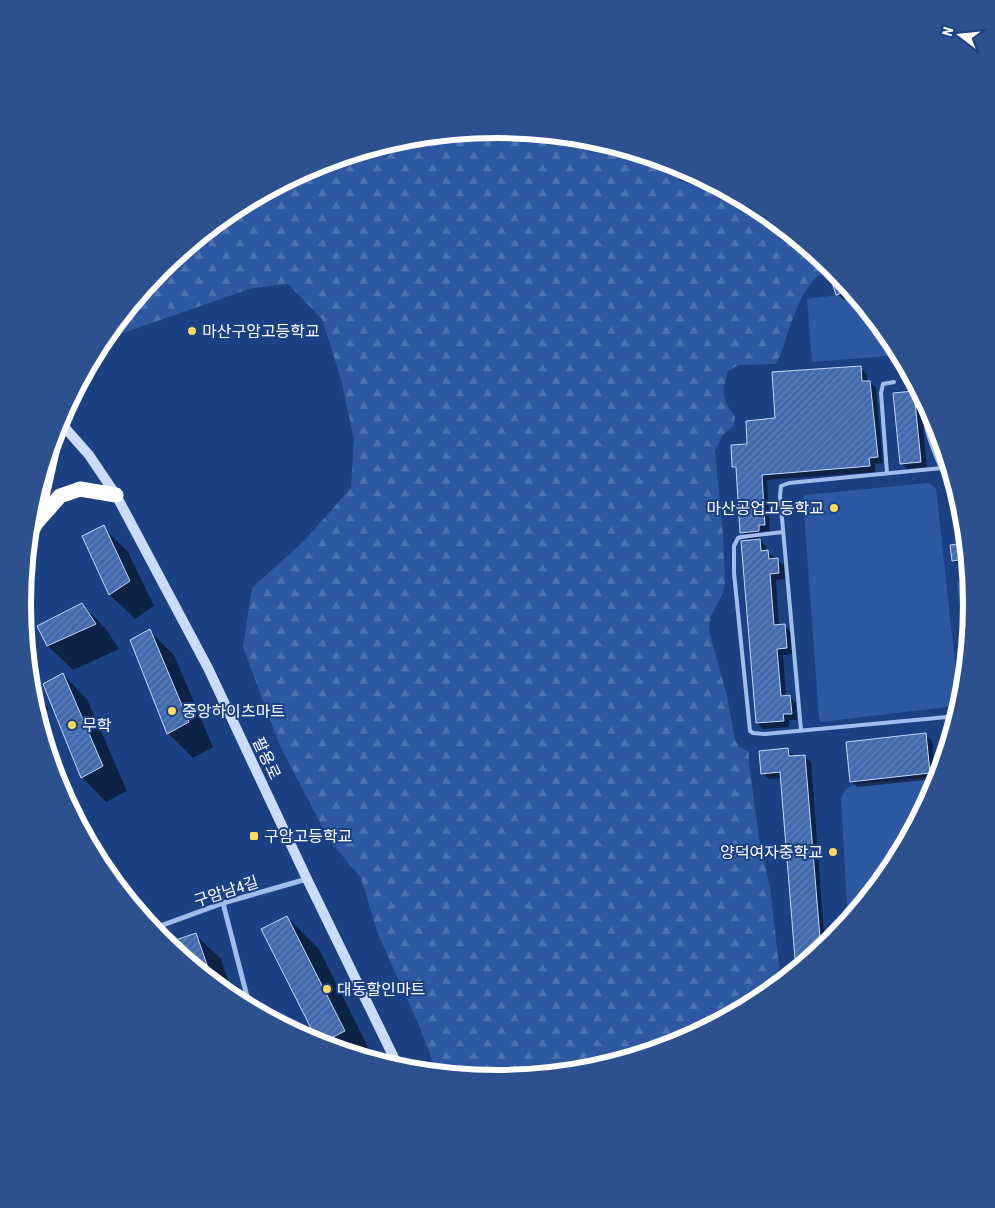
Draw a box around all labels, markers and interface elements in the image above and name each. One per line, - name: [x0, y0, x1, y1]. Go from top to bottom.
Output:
- north arrow: [935, 10, 985, 60]
- text: N: [939, 25, 956, 38]
- place label: 마산구암고등학교: [202, 322, 320, 341]
- marker: 마산구암고등학교: [186, 325, 198, 337]
- place label: 마산공업고등학교: [706, 499, 824, 518]
- marker: 마산공업고등학교: [828, 502, 840, 514]
- place label: 중앙하이츠마트: [182, 702, 285, 721]
- marker: 중앙하이츠마트: [166, 705, 178, 717]
- place label: 무학: [82, 716, 112, 735]
- marker: 무학: [66, 719, 78, 731]
- street label: 팔용로: [249, 734, 285, 782]
- place label: 구암고등학교: [264, 827, 352, 846]
- marker: 구암고등학교: [248, 830, 260, 842]
- place label: 양덕여자중학교: [720, 843, 823, 862]
- marker: 양덕여자중학교: [827, 846, 839, 858]
- street label: 구암남4길: [191, 872, 261, 911]
- place label: 대동할인마트: [337, 980, 425, 999]
- marker: 대동할인마트: [321, 983, 333, 995]

